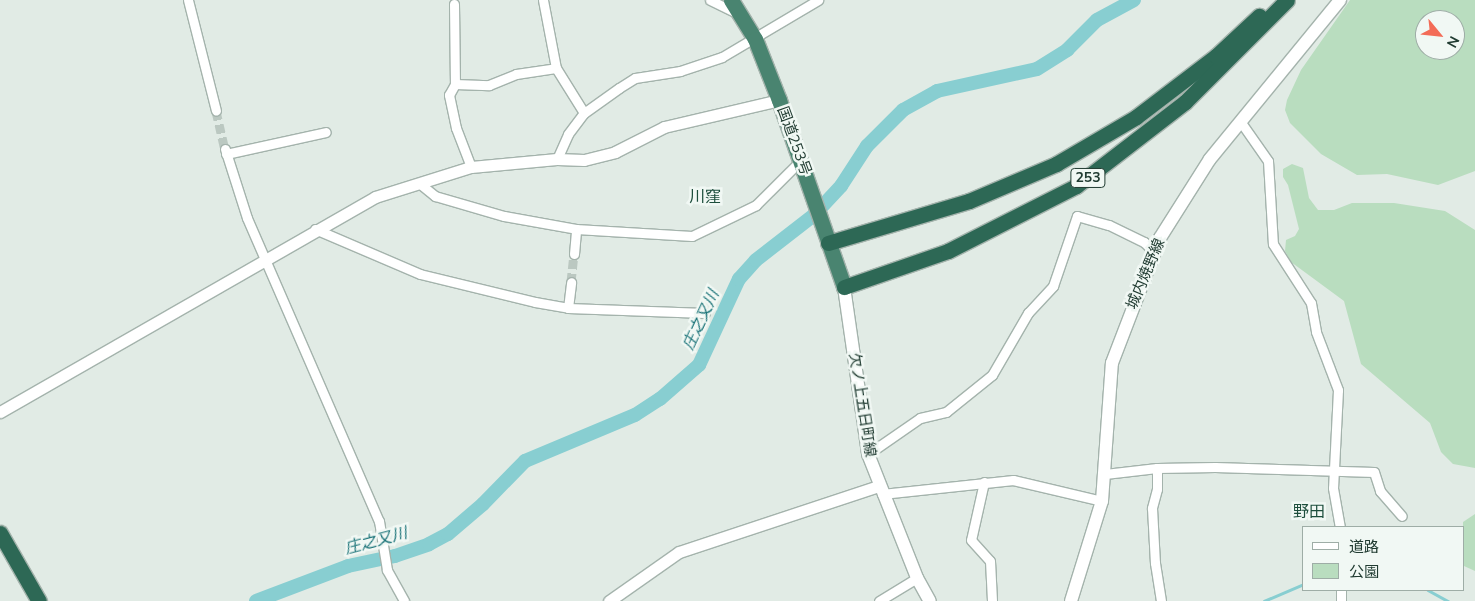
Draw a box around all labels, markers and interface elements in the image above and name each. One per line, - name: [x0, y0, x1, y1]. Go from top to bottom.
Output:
- north arrow: [1415, 10, 1465, 60]
- text: N: [1442, 33, 1464, 51]
- street label: 国道253号: [773, 104, 815, 178]
- road number: 253: [1069, 167, 1107, 190]
- district label: 川窪: [689, 187, 721, 207]
- street label: 城内焼野線: [1123, 236, 1169, 312]
- water label: 庄之又川: [679, 287, 723, 353]
- street label: 欠ノ上五日町線: [845, 352, 879, 458]
- district label: 野田: [1293, 502, 1325, 522]
- water label: 庄之又川: [343, 523, 409, 559]
- legend: [1302, 526, 1465, 591]
- text: 道路: [1349, 537, 1379, 557]
- text: 公園: [1349, 562, 1379, 582]

